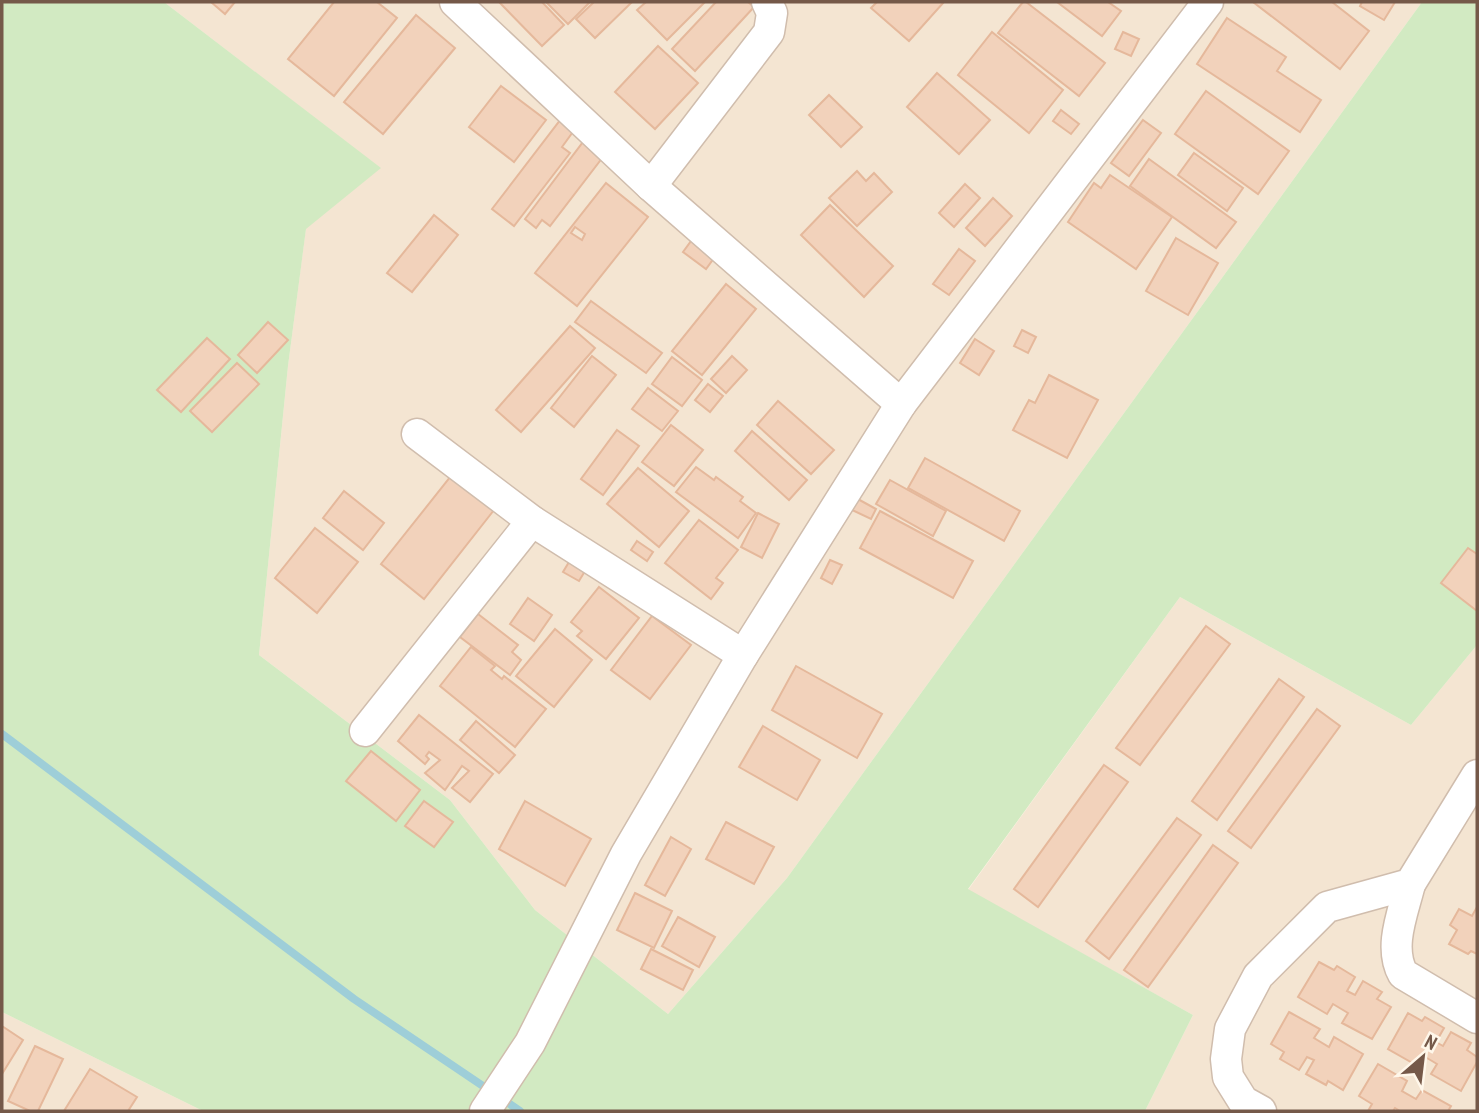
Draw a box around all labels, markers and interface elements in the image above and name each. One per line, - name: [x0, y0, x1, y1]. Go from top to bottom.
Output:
- north arrow: [1388, 1022, 1458, 1092]
- text: N: [1421, 1029, 1441, 1055]

